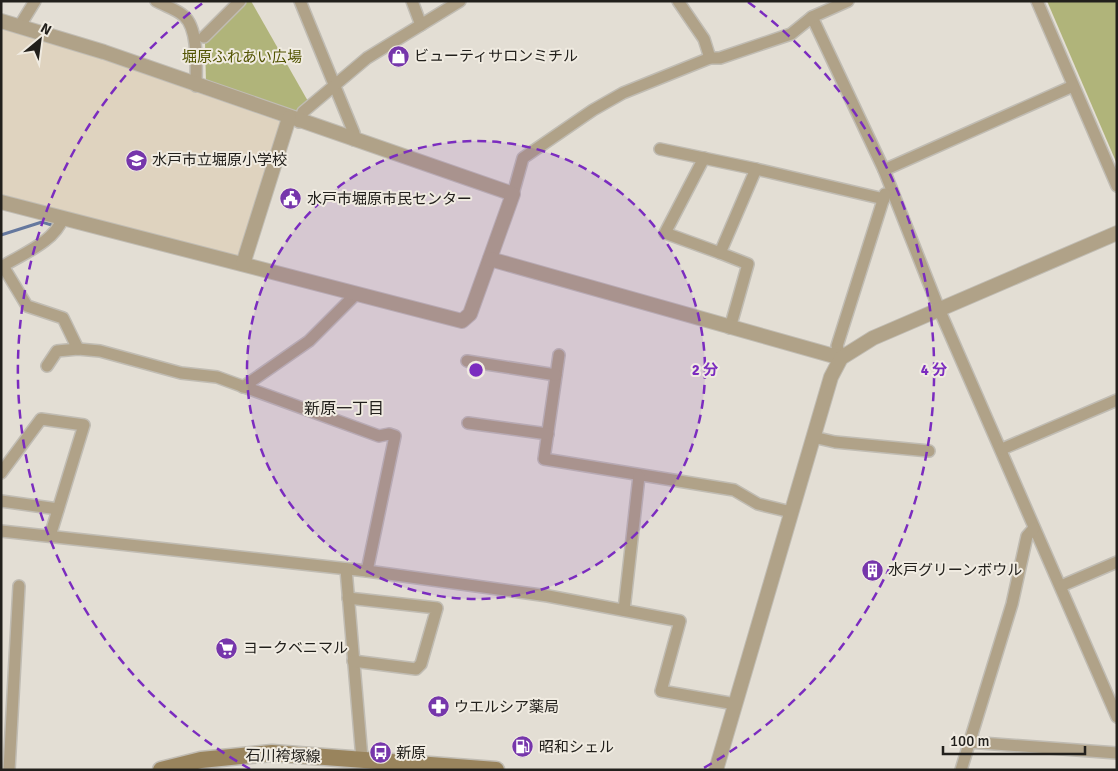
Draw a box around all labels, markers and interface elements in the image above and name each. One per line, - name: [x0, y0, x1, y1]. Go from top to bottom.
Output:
- north arrow: [15, 15, 65, 65]
- text: N: [38, 19, 54, 39]
- shop icon: ビューティサロンミチル: [386, 44, 410, 68]
- place label: ビューティサロンミチル: [414, 47, 578, 65]
- park label: 堀原ふれあい広場: [182, 48, 302, 66]
- school or university icon: 水戸市立堀原小学校: [124, 148, 148, 172]
- place label: 水戸市立堀原小学校: [152, 151, 287, 169]
- public building icon: 水戸市堀原市民センター: [279, 187, 303, 211]
- place label: 水戸市堀原市民センター: [307, 190, 472, 208]
- centre of rings: [467, 361, 485, 379]
- text: 2 分: [692, 361, 718, 379]
- text: 4 分: [921, 361, 947, 379]
- district label: 新原一丁目: [304, 399, 384, 419]
- building icon: 水戸グリーンボウル: [860, 558, 884, 582]
- place label: 水戸グリーンボウル: [888, 561, 1022, 579]
- supermarket icon: ヨークベニマル: [215, 636, 239, 660]
- place label: ヨークベニマル: [243, 639, 348, 657]
- pharmacy icon: ウエルシア薬局: [426, 695, 450, 719]
- place label: ウエルシア薬局: [454, 698, 559, 716]
- scale bar: [943, 724, 1086, 756]
- text: 100 m: [950, 732, 990, 750]
- fuel station icon: 昭和シェル: [511, 735, 535, 759]
- place label: 昭和シェル: [539, 738, 614, 756]
- bus stop icon: 新原: [368, 741, 392, 765]
- place label: 新原: [396, 744, 426, 762]
- street label: 石川袴塚線: [245, 746, 321, 766]

